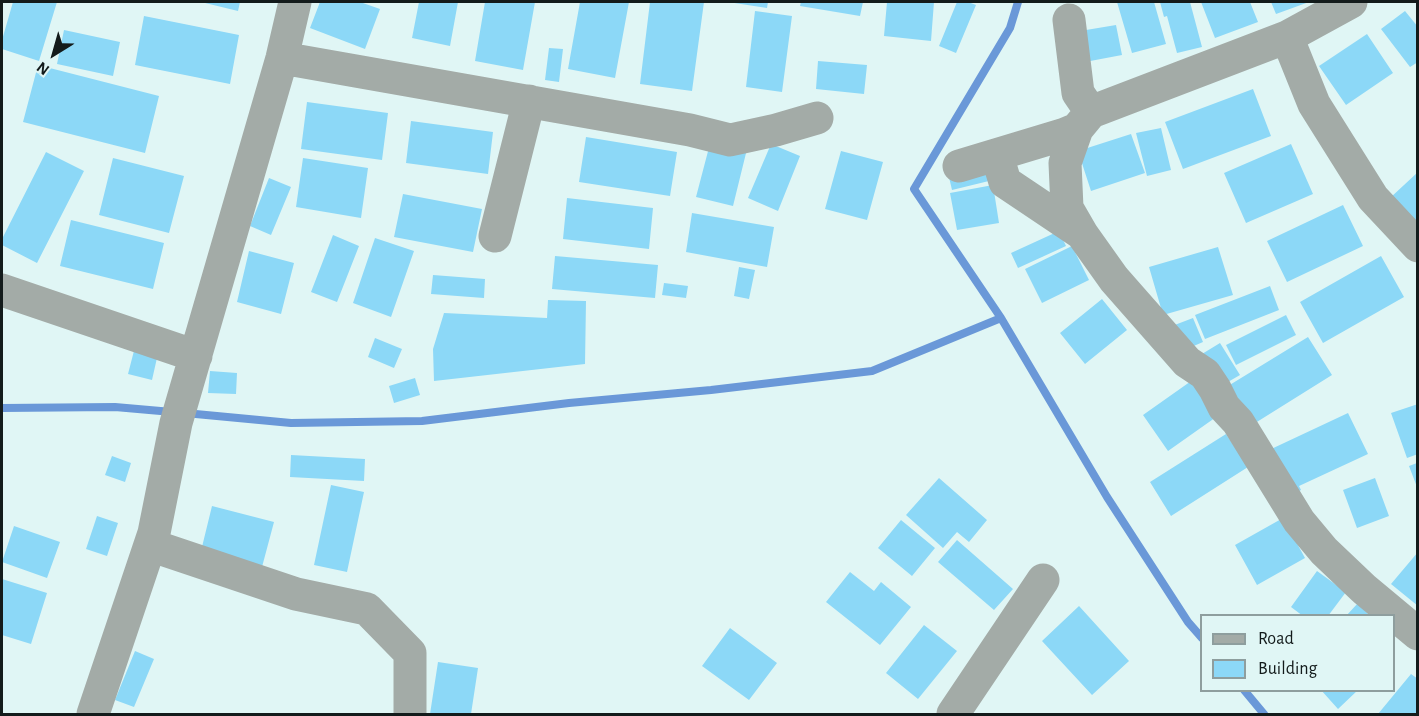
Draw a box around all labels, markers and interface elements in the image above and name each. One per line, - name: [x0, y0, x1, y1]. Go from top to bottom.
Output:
- north arrow: [24, 24, 84, 84]
- text: N: [34, 59, 52, 78]
- legend: [1200, 614, 1395, 692]
- text: Road: [1258, 630, 1294, 648]
- text: Building: [1258, 660, 1317, 678]

